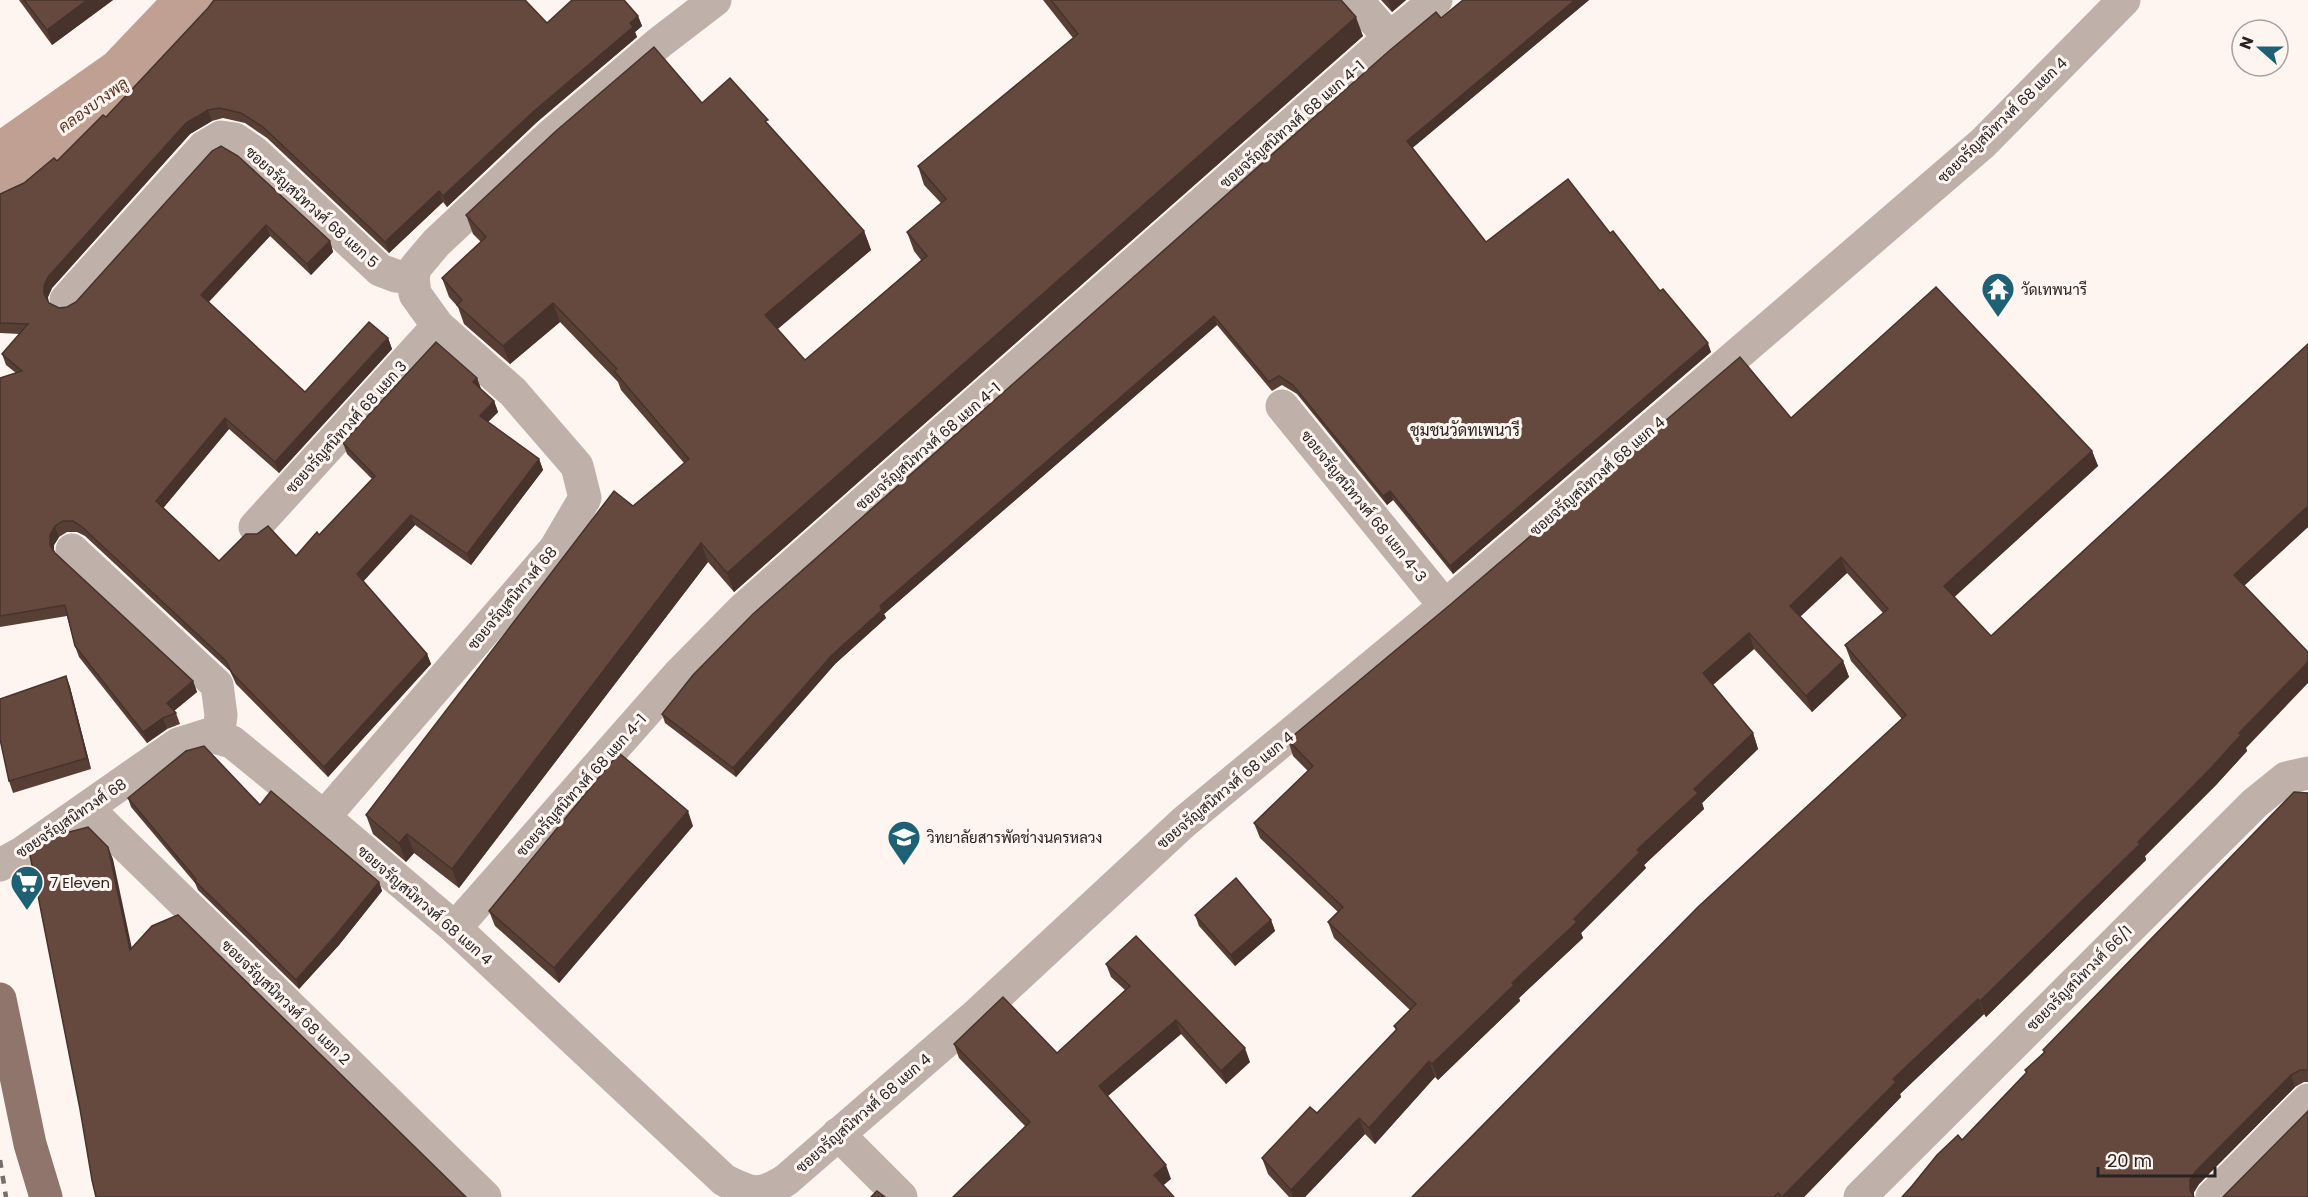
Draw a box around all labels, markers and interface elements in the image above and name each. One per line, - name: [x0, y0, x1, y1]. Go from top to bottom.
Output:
- north arrow: [2230, 18, 2290, 78]
- text: N: [2234, 33, 2259, 53]
- street label: ซอยจรัญสนิทวงศ์ 68 แยก 4: [1933, 52, 2071, 188]
- street label: ซอยจรัญสนิทวงศ์ 68 แยก 4-1: [1215, 55, 1369, 193]
- water label: คลองบางพลู: [53, 72, 133, 138]
- street label: ซอยจรัญสนิทวงศ์ 68 แยก 5: [241, 141, 383, 273]
- temple icon: วัดเทพนารี: [1980, 271, 2016, 318]
- place label: วัดเทพนารี: [2021, 279, 2087, 300]
- street label: ซอยจรัญสนิทวงศ์ 68 แยก 3: [281, 356, 411, 498]
- street label: ซอยจรัญสนิทวงศ์ 68 แยก 4-1: [851, 377, 1005, 515]
- street label: ซอยจรัญสนิทวงศ์ 68 แยก 4: [1525, 411, 1669, 541]
- district label: ชุมชนวัดทเพนารี: [1410, 419, 1520, 442]
- street label: ซอยจรัญสนิทวงศ์ 68 แยก 4-3: [1296, 426, 1432, 586]
- street label: ซอยจรัญสนิทวงศ์ 68: [462, 542, 562, 654]
- street label: ซอยจรัญสนิทวงศ์ 68 แยก 4-1: [511, 709, 651, 861]
- street label: ซอยจรัญสนิทวงศ์ 68 แยก 4: [1152, 726, 1298, 854]
- street label: ซอยจรัญสนิทวงศ์ 68: [12, 773, 130, 863]
- school or university icon: วิทยาลัยสารพัดช่างนครหลวง: [886, 819, 922, 866]
- place label: วิทยาลัยสารพัดช่างนครหลวง: [927, 827, 1102, 848]
- street label: ซอยจรัญสนิทวงศ์ 68 แยก 4: [353, 840, 497, 970]
- supermarket icon: 7 Eleven: [9, 864, 45, 911]
- place label: 7 Eleven: [50, 872, 110, 893]
- street label: ซอยจรัญสนิทวงศ์ 66/1: [2022, 921, 2136, 1035]
- street label: ซอยจรัญสนิทวงศ์ 68 แยก 2: [217, 935, 355, 1069]
- street label: ซอยจรัญสนิทวงศ์ 68 แยก 4: [791, 1048, 935, 1178]
- scale bar: [2098, 1140, 2215, 1178]
- text: 20 m: [2107, 1148, 2152, 1173]

